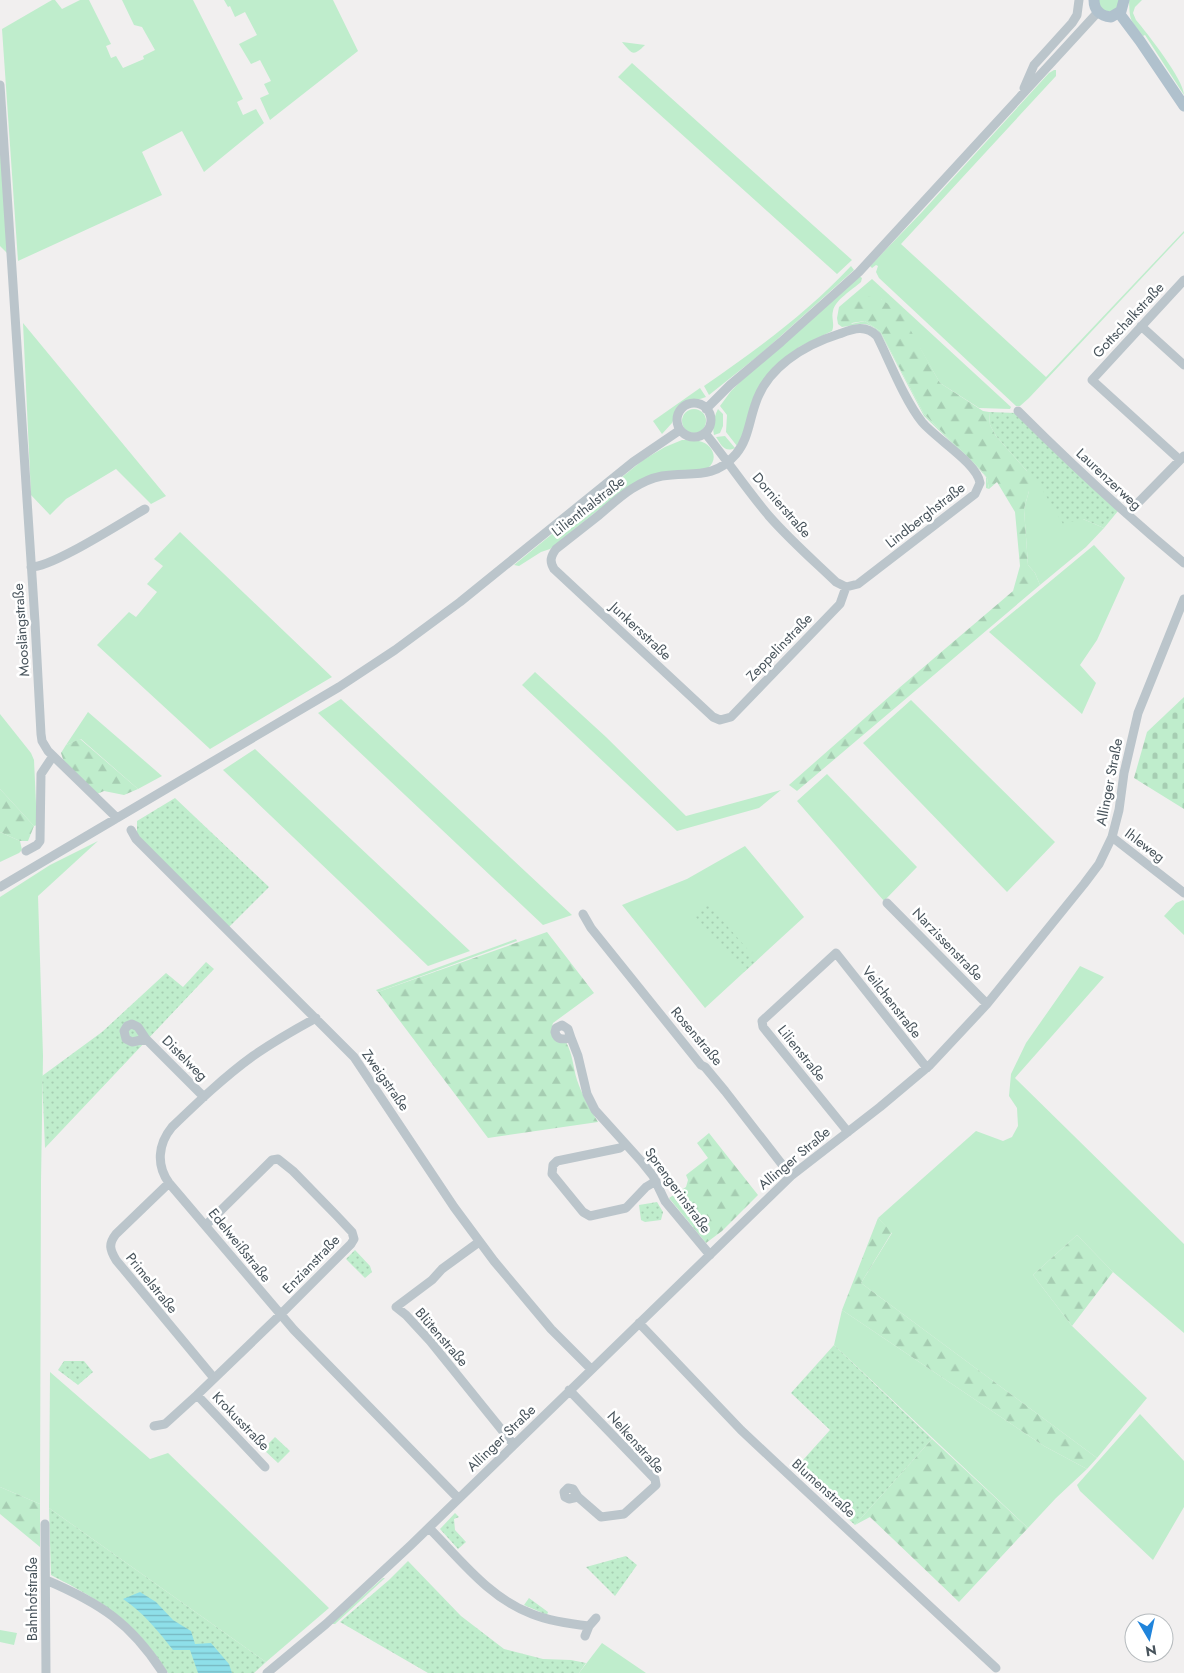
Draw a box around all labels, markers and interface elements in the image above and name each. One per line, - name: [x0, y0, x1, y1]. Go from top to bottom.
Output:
- street label: Gottschalkstraße: [1088, 278, 1168, 362]
- street label: Laurenzerweg: [1072, 443, 1146, 515]
- street label: Dornierstraße: [748, 468, 816, 542]
- street label: Lilienthalstraße: [547, 471, 629, 541]
- street label: Lindberghstraße: [881, 478, 969, 552]
- street label: Mooslängstraße: [8, 583, 34, 677]
- street label: Junkersstraße: [604, 596, 676, 665]
- street label: Zeppelinstraße: [741, 609, 817, 685]
- street label: Allinger Straße: [1091, 737, 1127, 827]
- street label: Ihleweg: [1121, 823, 1169, 867]
- street label: Narzissenstraße: [908, 903, 988, 985]
- street label: Veilchenstraße: [858, 962, 926, 1042]
- street label: Rosenstraße: [666, 1002, 728, 1070]
- street label: Lilienstraße: [773, 1021, 831, 1085]
- street label: Distelweg: [158, 1031, 212, 1085]
- street label: Zweigstraße: [358, 1045, 414, 1115]
- street label: Allinger Straße: [754, 1122, 834, 1194]
- street label: Sprengerinstraße: [640, 1143, 716, 1237]
- street label: Edelweißstraße: [204, 1204, 276, 1286]
- street label: Enzianstraße: [278, 1230, 344, 1298]
- street label: Primelstraße: [121, 1248, 183, 1318]
- street label: Blütenstraße: [411, 1303, 473, 1371]
- street label: Krokusstraße: [208, 1387, 274, 1455]
- street label: Allinger Straße: [462, 1400, 540, 1476]
- street label: Nelkenstraße: [603, 1407, 669, 1477]
- street label: Blumenstraße: [788, 1454, 860, 1522]
- street label: Bahnhofstraße: [22, 1557, 42, 1641]
- north arrow: [1124, 1613, 1174, 1663]
- text: N: [1144, 1640, 1158, 1662]

